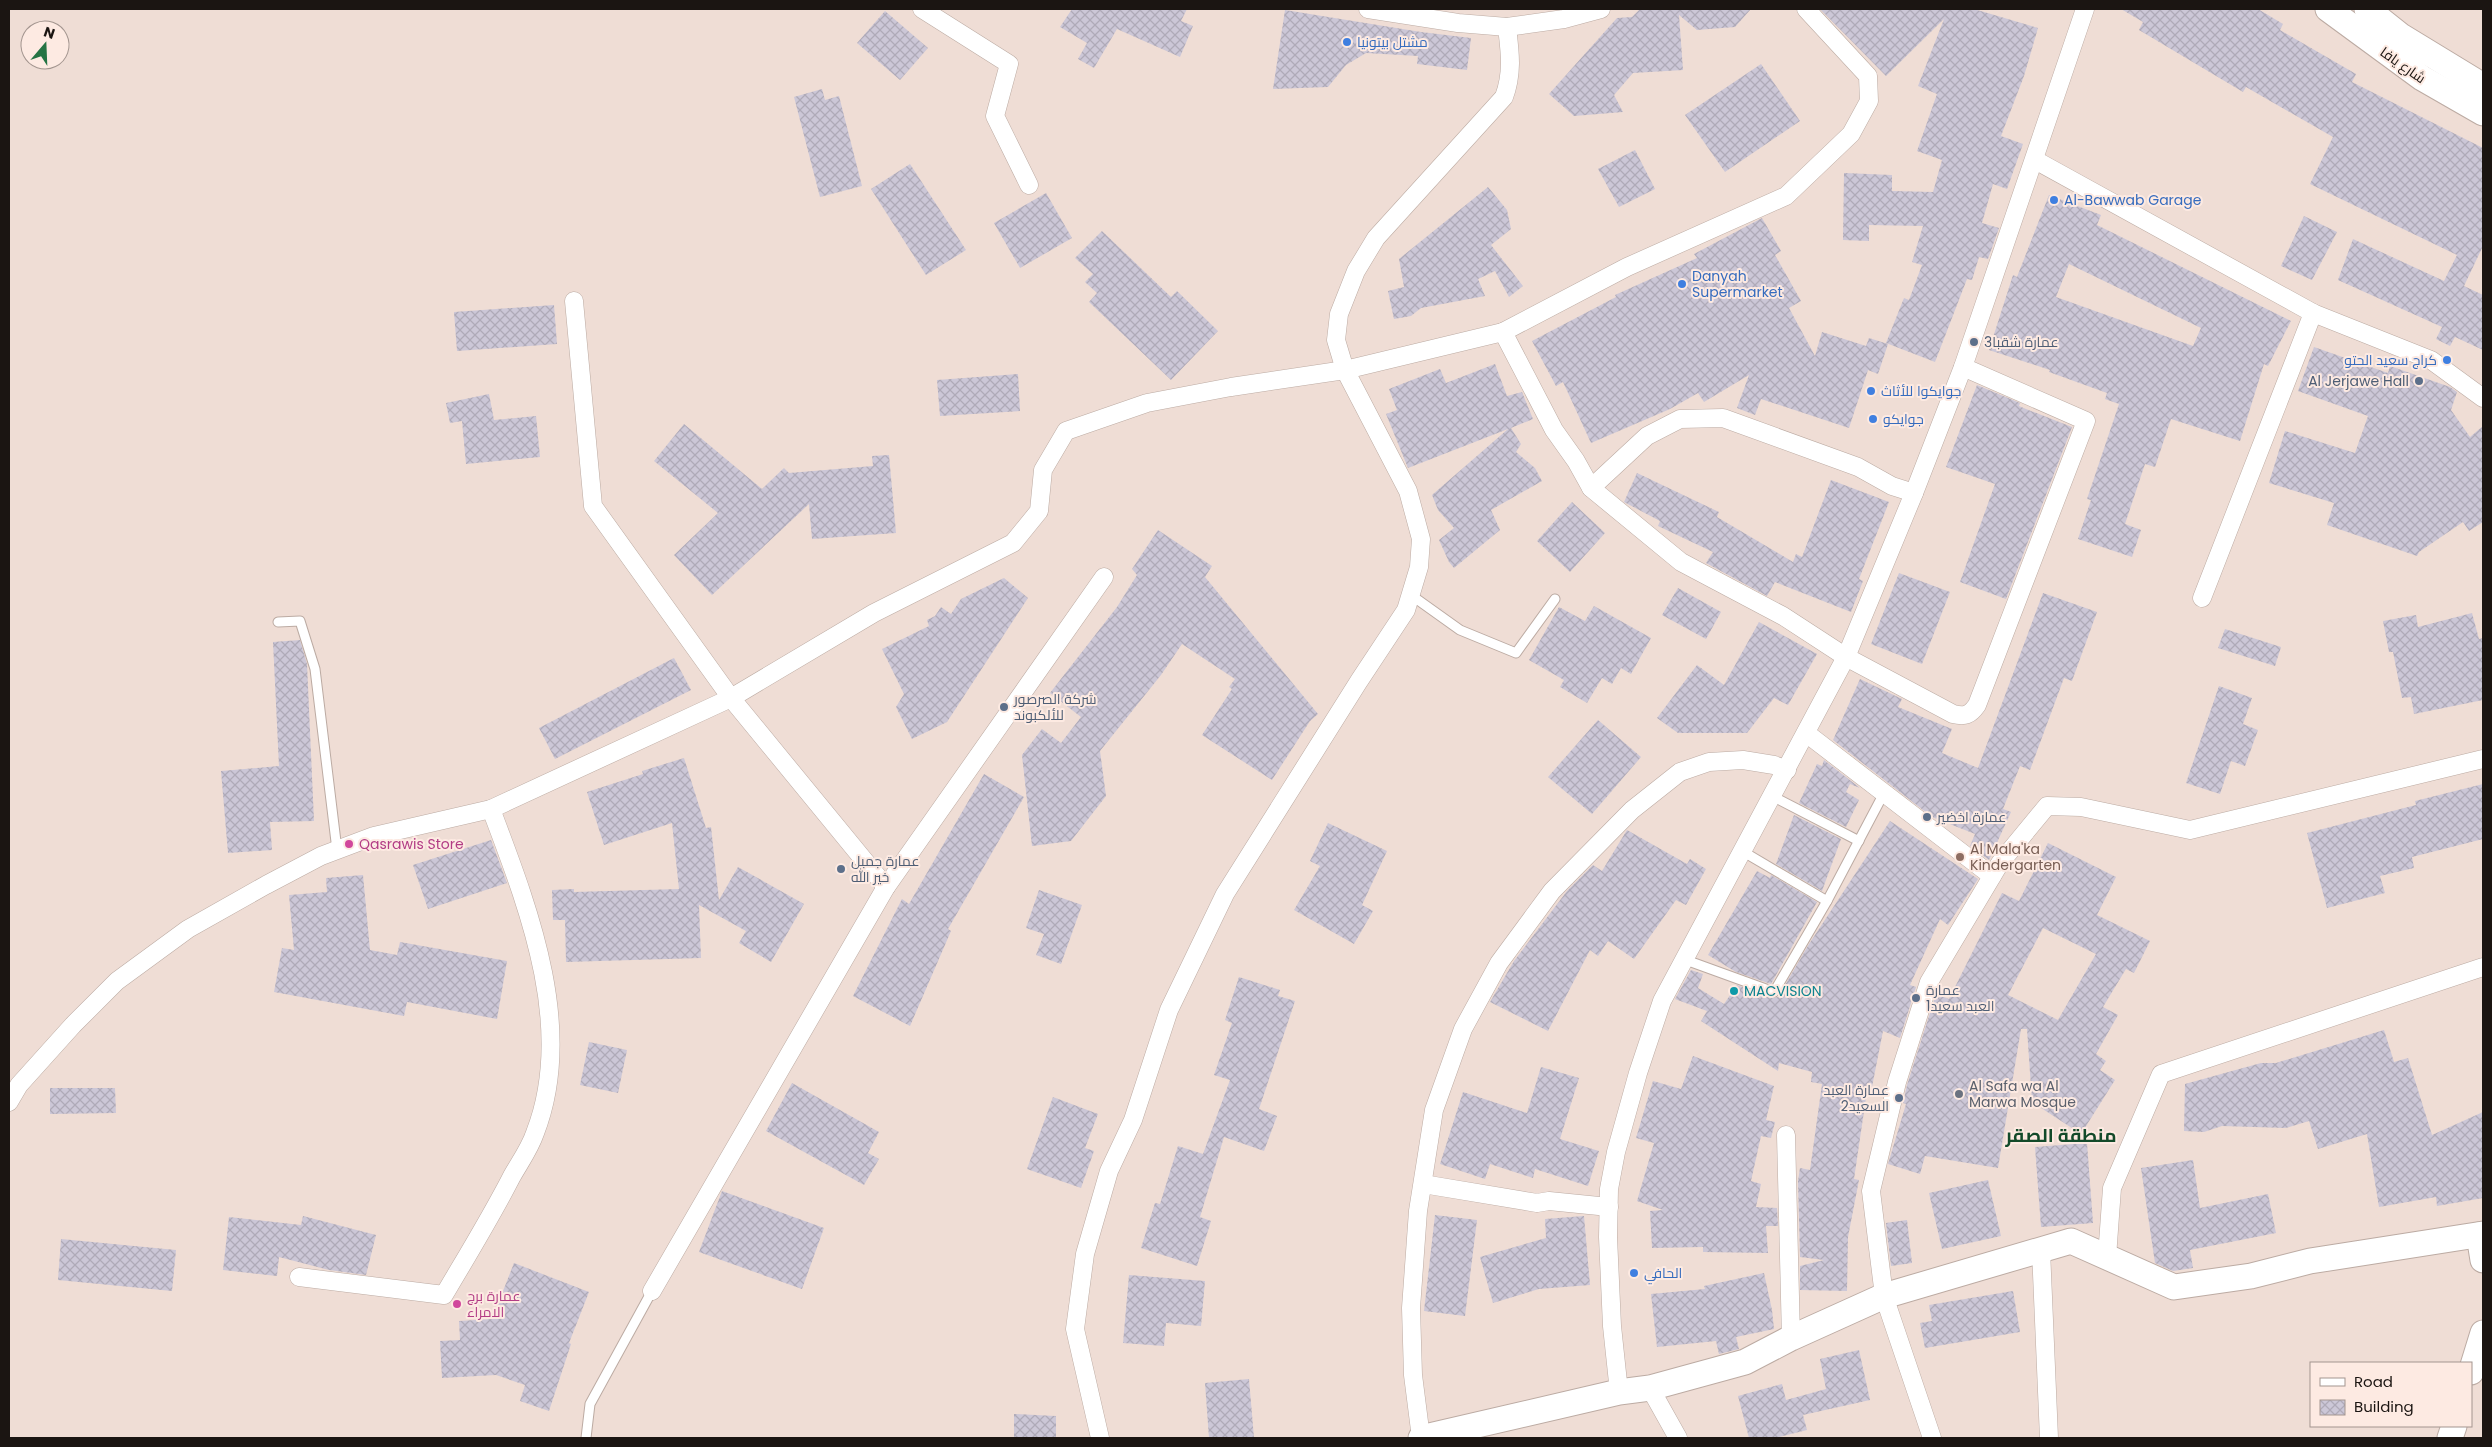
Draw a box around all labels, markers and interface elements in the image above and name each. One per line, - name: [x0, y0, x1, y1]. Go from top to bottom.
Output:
- north arrow: [20, 20, 70, 70]
- text: N: [41, 22, 57, 44]
- place label: مشتل بيتونيا: [1357, 32, 1428, 52]
- marker: مشتل بيتونيا: [1341, 36, 1353, 48]
- street label: شارع يافا: [2376, 42, 2430, 88]
- place label: Al-Bawwab Garage: [2064, 190, 2202, 210]
- marker: Al-Bawwab Garage: [2048, 194, 2060, 206]
- place label: Danyah Supermarket: [1692, 266, 1783, 302]
- marker: Danyah Supermarket: [1676, 278, 1688, 290]
- place label: عمارة شقبا3: [1984, 332, 2058, 352]
- marker: عمارة شقبا3: [1968, 336, 1980, 348]
- place label: كراج سعيد الحتو: [2344, 350, 2437, 370]
- marker: كراج سعيد الحتو: [2441, 354, 2453, 366]
- place label: Al Jerjawe Hall: [2308, 371, 2409, 391]
- marker: Al Jerjawe Hall: [2413, 375, 2425, 387]
- place label: جوايكوا للأثاث: [1881, 381, 1961, 401]
- marker: جوايكوا للأثاث: [1865, 385, 1877, 397]
- place label: جوايكو: [1883, 409, 1924, 429]
- marker: جوايكو: [1867, 413, 1879, 425]
- place label: شركة الصرصور للألكبوند: [1013, 689, 1097, 725]
- marker: شركة الصرصور للألكبوند: [998, 701, 1010, 713]
- place label: عمارة اخضير: [1936, 807, 2006, 827]
- marker: عمارة اخضير: [1921, 811, 1933, 823]
- place label: Qasrawis Store: [359, 834, 464, 854]
- marker: Qasrawis Store: [343, 838, 355, 850]
- place label: Al Mala'ka Kindergarten: [1970, 839, 2061, 875]
- place label: عمارة جميل خير الله: [851, 851, 920, 887]
- marker: Al Mala'ka Kindergarten: [1954, 851, 1966, 863]
- marker: عمارة جميل خير الله: [835, 863, 847, 875]
- place label: عمارة العبد سعيد1: [1926, 980, 1994, 1016]
- place label: MACVISION: [1744, 981, 1822, 1001]
- marker: MACVISION: [1728, 985, 1740, 997]
- marker: عمارة العبد سعيد1: [1910, 992, 1922, 1004]
- place label: Al Safa wa Al Marwa Mosque: [1969, 1076, 2076, 1112]
- place label: عمارة العبد السعيد2: [1823, 1080, 1889, 1116]
- marker: Al Safa wa Al Marwa Mosque: [1953, 1088, 1965, 1100]
- marker: عمارة العبد السعيد2: [1893, 1092, 1905, 1104]
- district label: منطقة الصقر: [2005, 1122, 2116, 1149]
- place label: الحافي: [1644, 1263, 1682, 1285]
- marker: الحافي: [1628, 1267, 1640, 1279]
- place label: عمارة برج الامراء: [467, 1286, 521, 1322]
- marker: عمارة برج الامراء: [451, 1298, 463, 1310]
- legend: [2310, 1362, 2472, 1427]
- text: Road: [2354, 1371, 2393, 1392]
- text: Building: [2354, 1396, 2414, 1417]

